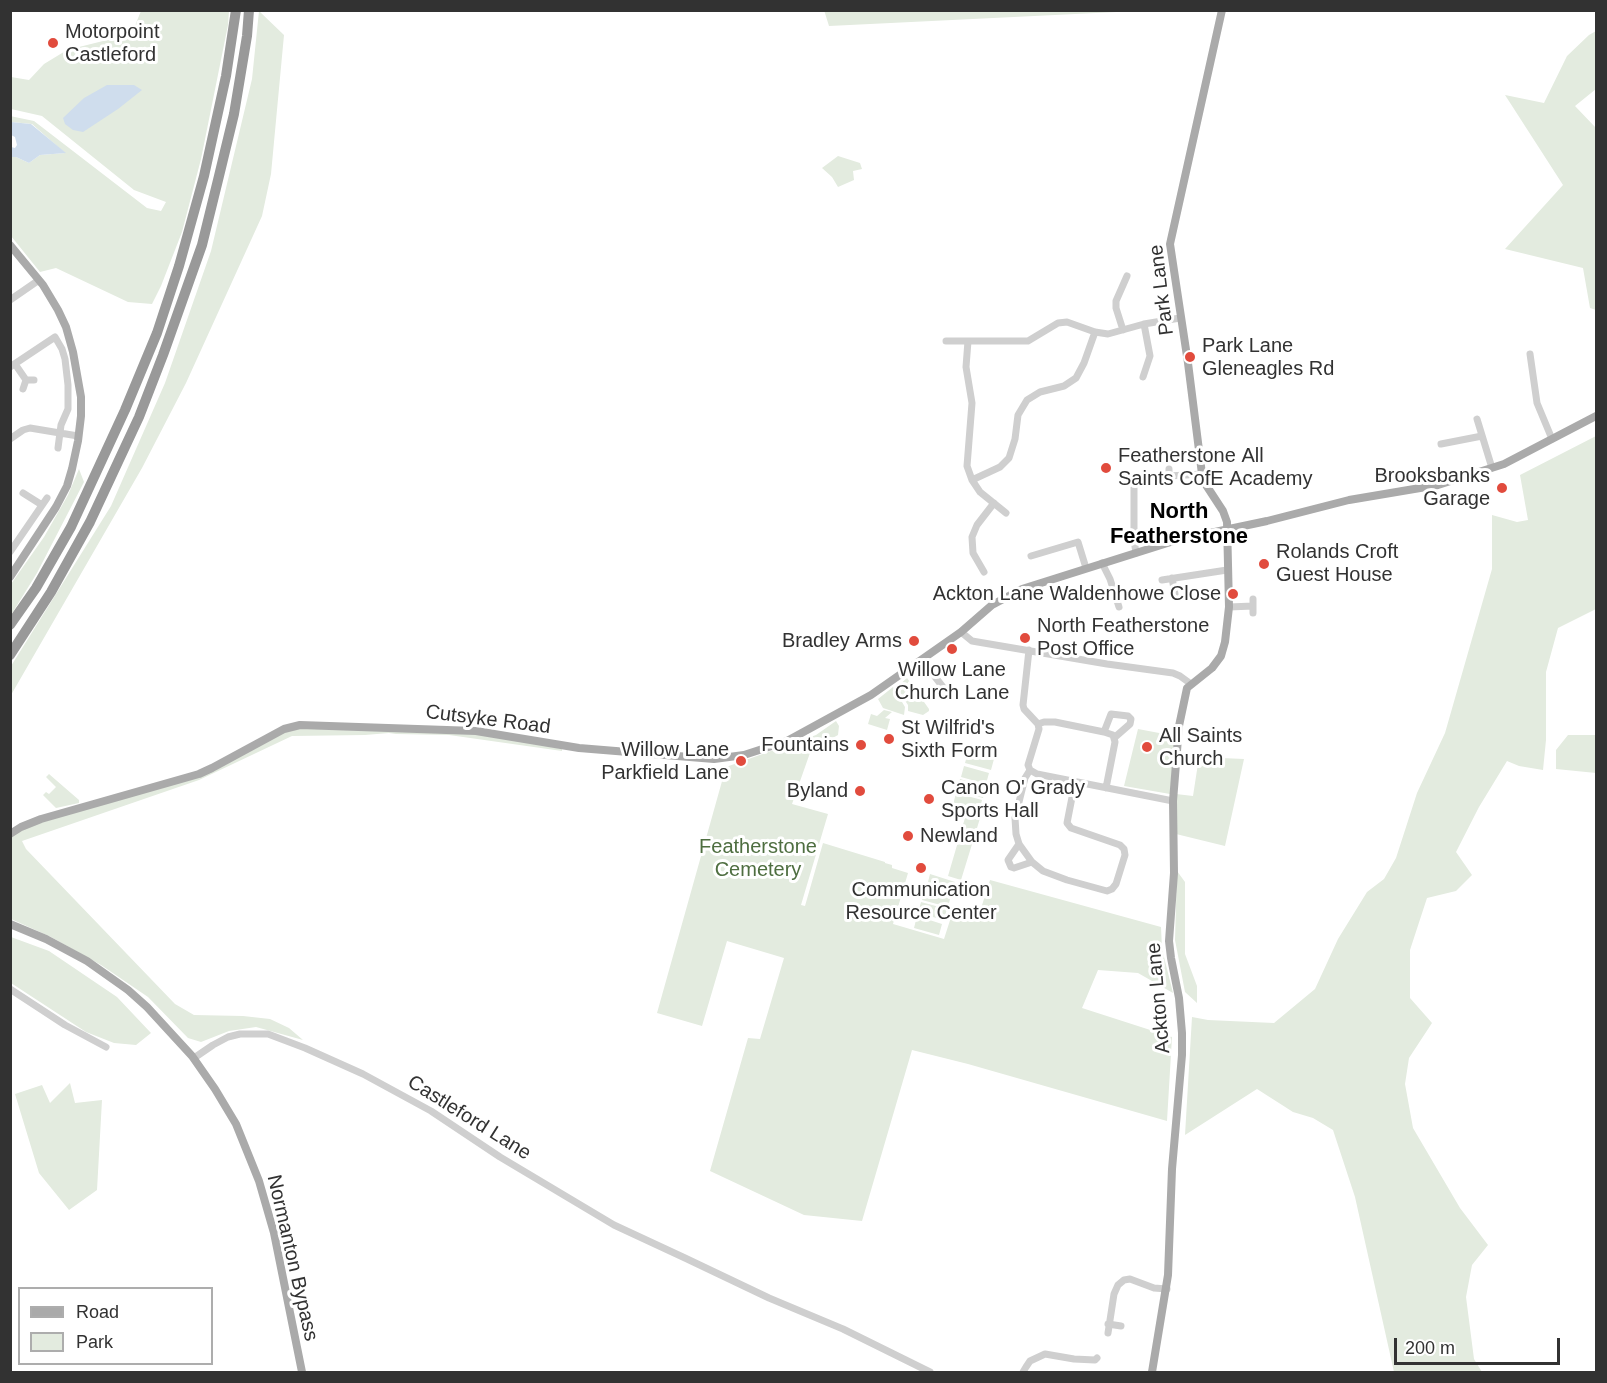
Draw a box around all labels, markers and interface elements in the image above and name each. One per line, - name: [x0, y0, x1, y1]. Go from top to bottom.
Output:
- place label: Motorpoint Castleford: [65, 20, 159, 67]
- marker: Motorpoint Castleford: [46, 36, 60, 50]
- street label: Park Lane: [1145, 243, 1179, 337]
- place label: Park Lane Gleneagles Rd: [1202, 334, 1334, 381]
- marker: Park Lane Gleneagles Rd: [1183, 350, 1197, 364]
- place label: Featherstone All Saints CofE Academy: [1118, 444, 1313, 491]
- marker: Featherstone All Saints CofE Academy: [1099, 461, 1113, 475]
- place label: Brooksbanks Garage: [1374, 464, 1490, 511]
- marker: Brooksbanks Garage: [1495, 481, 1509, 495]
- district label: North Featherstone: [1110, 499, 1248, 550]
- place label: Rolands Croft Guest House: [1276, 540, 1398, 587]
- marker: Rolands Croft Guest House: [1257, 557, 1271, 571]
- place label: Ackton Lane Waldenhowe Close: [933, 582, 1221, 606]
- marker: Ackton Lane Waldenhowe Close: [1226, 587, 1240, 601]
- place label: North Featherstone Post Office: [1037, 614, 1209, 661]
- place label: Bradley Arms: [782, 629, 902, 653]
- marker: North Featherstone Post Office: [1018, 631, 1032, 645]
- marker: Bradley Arms: [907, 634, 921, 648]
- marker: Willow Lane Church Lane: [945, 642, 959, 656]
- place label: Willow Lane Church Lane: [895, 658, 1009, 705]
- street label: Cutsyke Road: [424, 700, 552, 740]
- place label: St Wilfrid's Sixth Form: [901, 716, 998, 763]
- place label: All Saints Church: [1159, 724, 1242, 771]
- marker: St Wilfrid's Sixth Form: [882, 732, 896, 746]
- place label: Fountains: [761, 733, 849, 757]
- place label: Willow Lane Parkfield Lane: [601, 738, 729, 785]
- marker: Fountains: [854, 738, 868, 752]
- marker: All Saints Church: [1140, 740, 1154, 754]
- marker: Willow Lane Parkfield Lane: [734, 754, 748, 768]
- place label: Canon O' Grady Sports Hall: [941, 776, 1085, 823]
- place label: Byland: [787, 779, 848, 803]
- marker: Byland: [853, 784, 867, 798]
- marker: Canon O' Grady Sports Hall: [922, 792, 936, 806]
- place label: Newland: [920, 824, 998, 848]
- marker: Newland: [901, 829, 915, 843]
- park label: Featherstone Cemetery: [699, 835, 817, 882]
- marker: Communication Resource Center: [914, 861, 928, 875]
- place label: Communication Resource Center: [845, 878, 997, 925]
- street label: Ackton Lane: [1142, 942, 1176, 1054]
- street label: Castleford Lane: [403, 1070, 535, 1166]
- street label: Normanton Bypass: [261, 1172, 323, 1344]
- legend: [18, 1287, 213, 1365]
- text: Road: [76, 1302, 119, 1322]
- scale bar: [1397, 1326, 1564, 1364]
- text: Park: [76, 1332, 113, 1352]
- text: 200 m: [1405, 1338, 1455, 1358]

